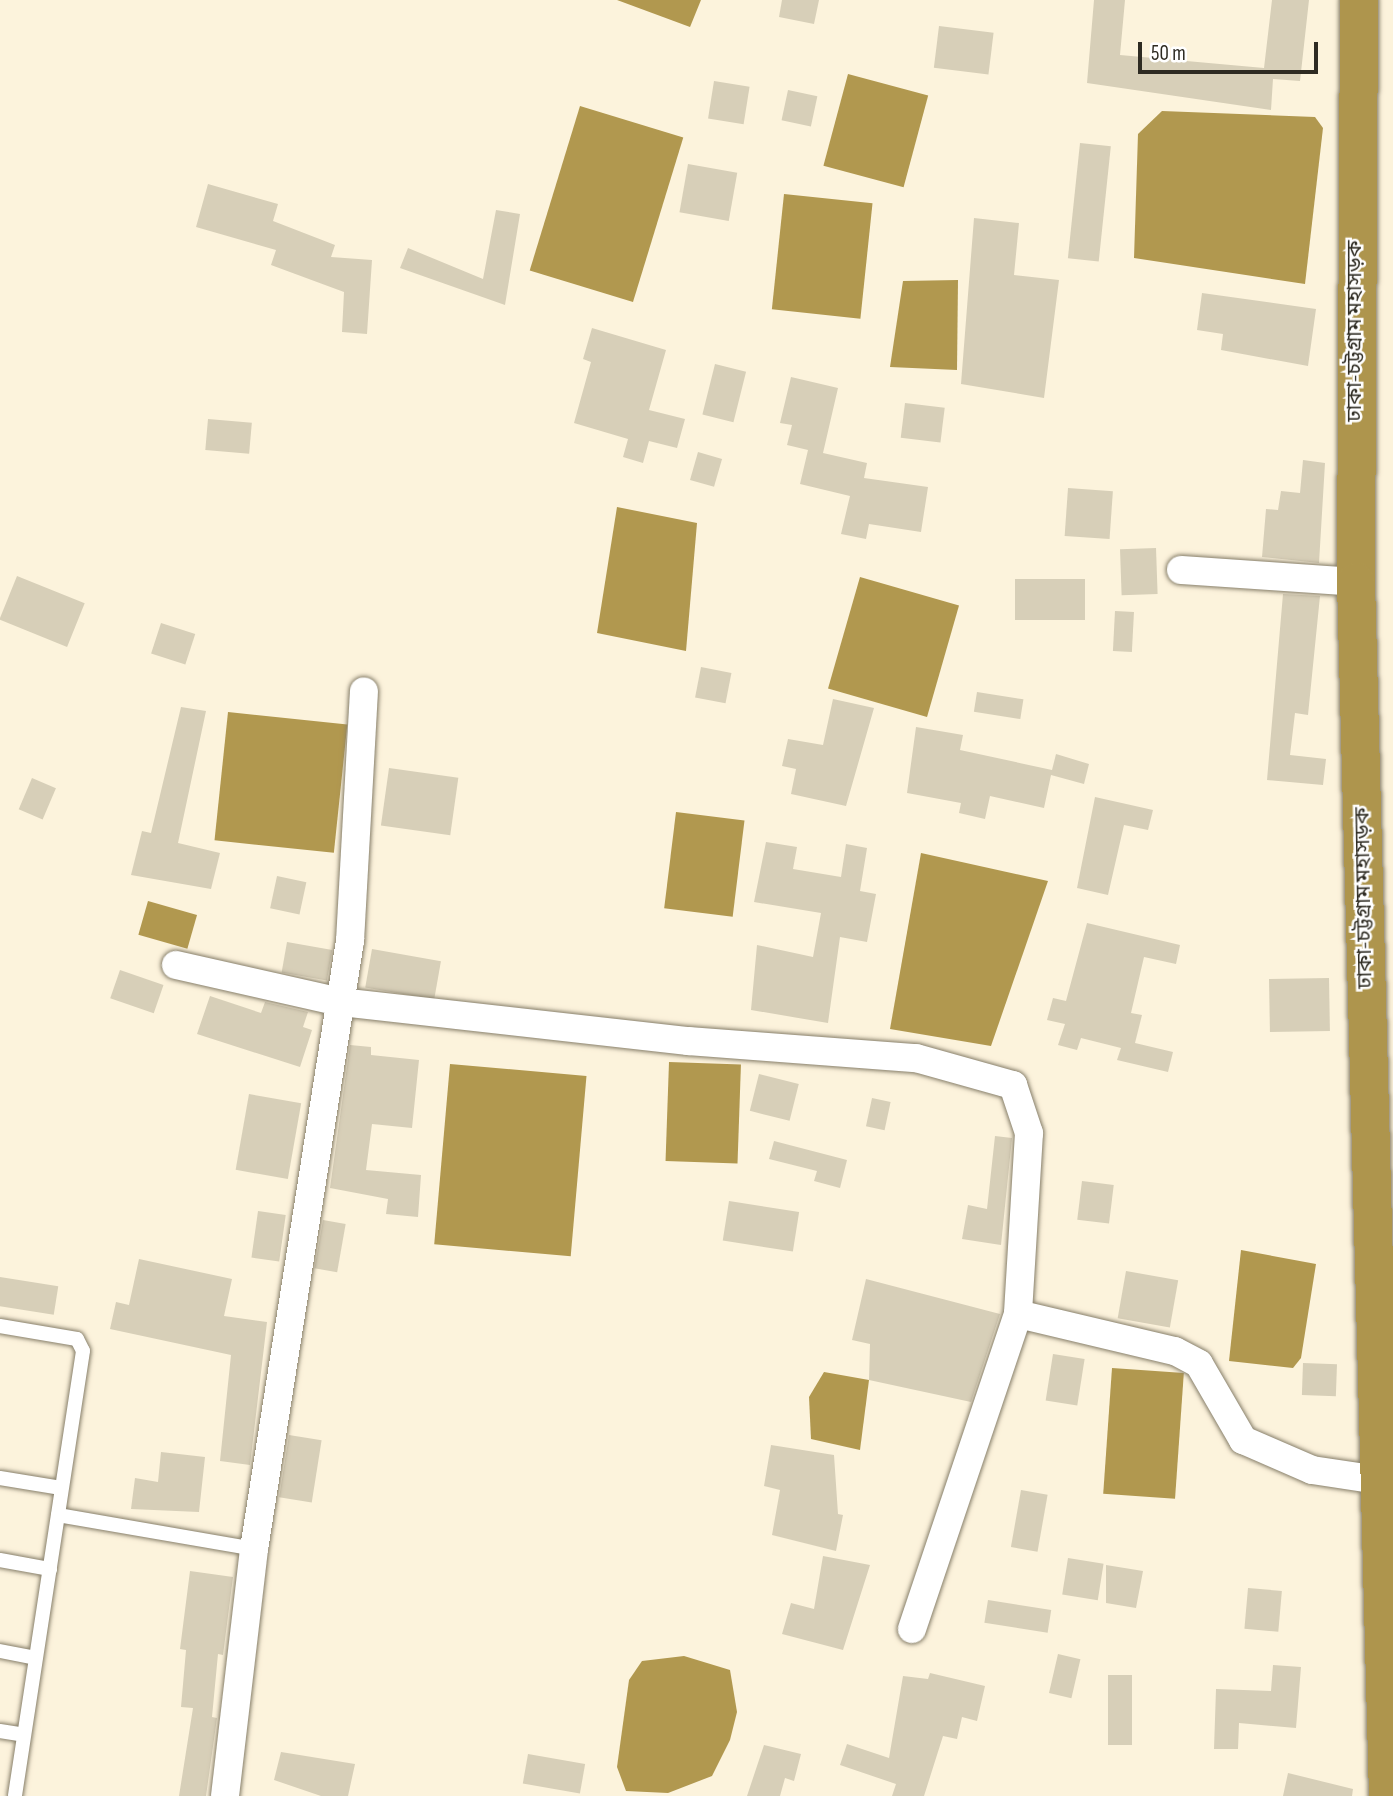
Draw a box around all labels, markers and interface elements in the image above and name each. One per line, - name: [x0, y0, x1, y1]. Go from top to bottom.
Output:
- scale bar: [1141, 28, 1321, 72]
- text: 50 m: [1151, 41, 1186, 66]
- street label: ঢাকা-চট্টগ্রাম মহাসড়ক: [1342, 240, 1368, 422]
- street label: ঢাকা-চট্টগ্রাম মহাসড়ক: [1350, 807, 1378, 989]

